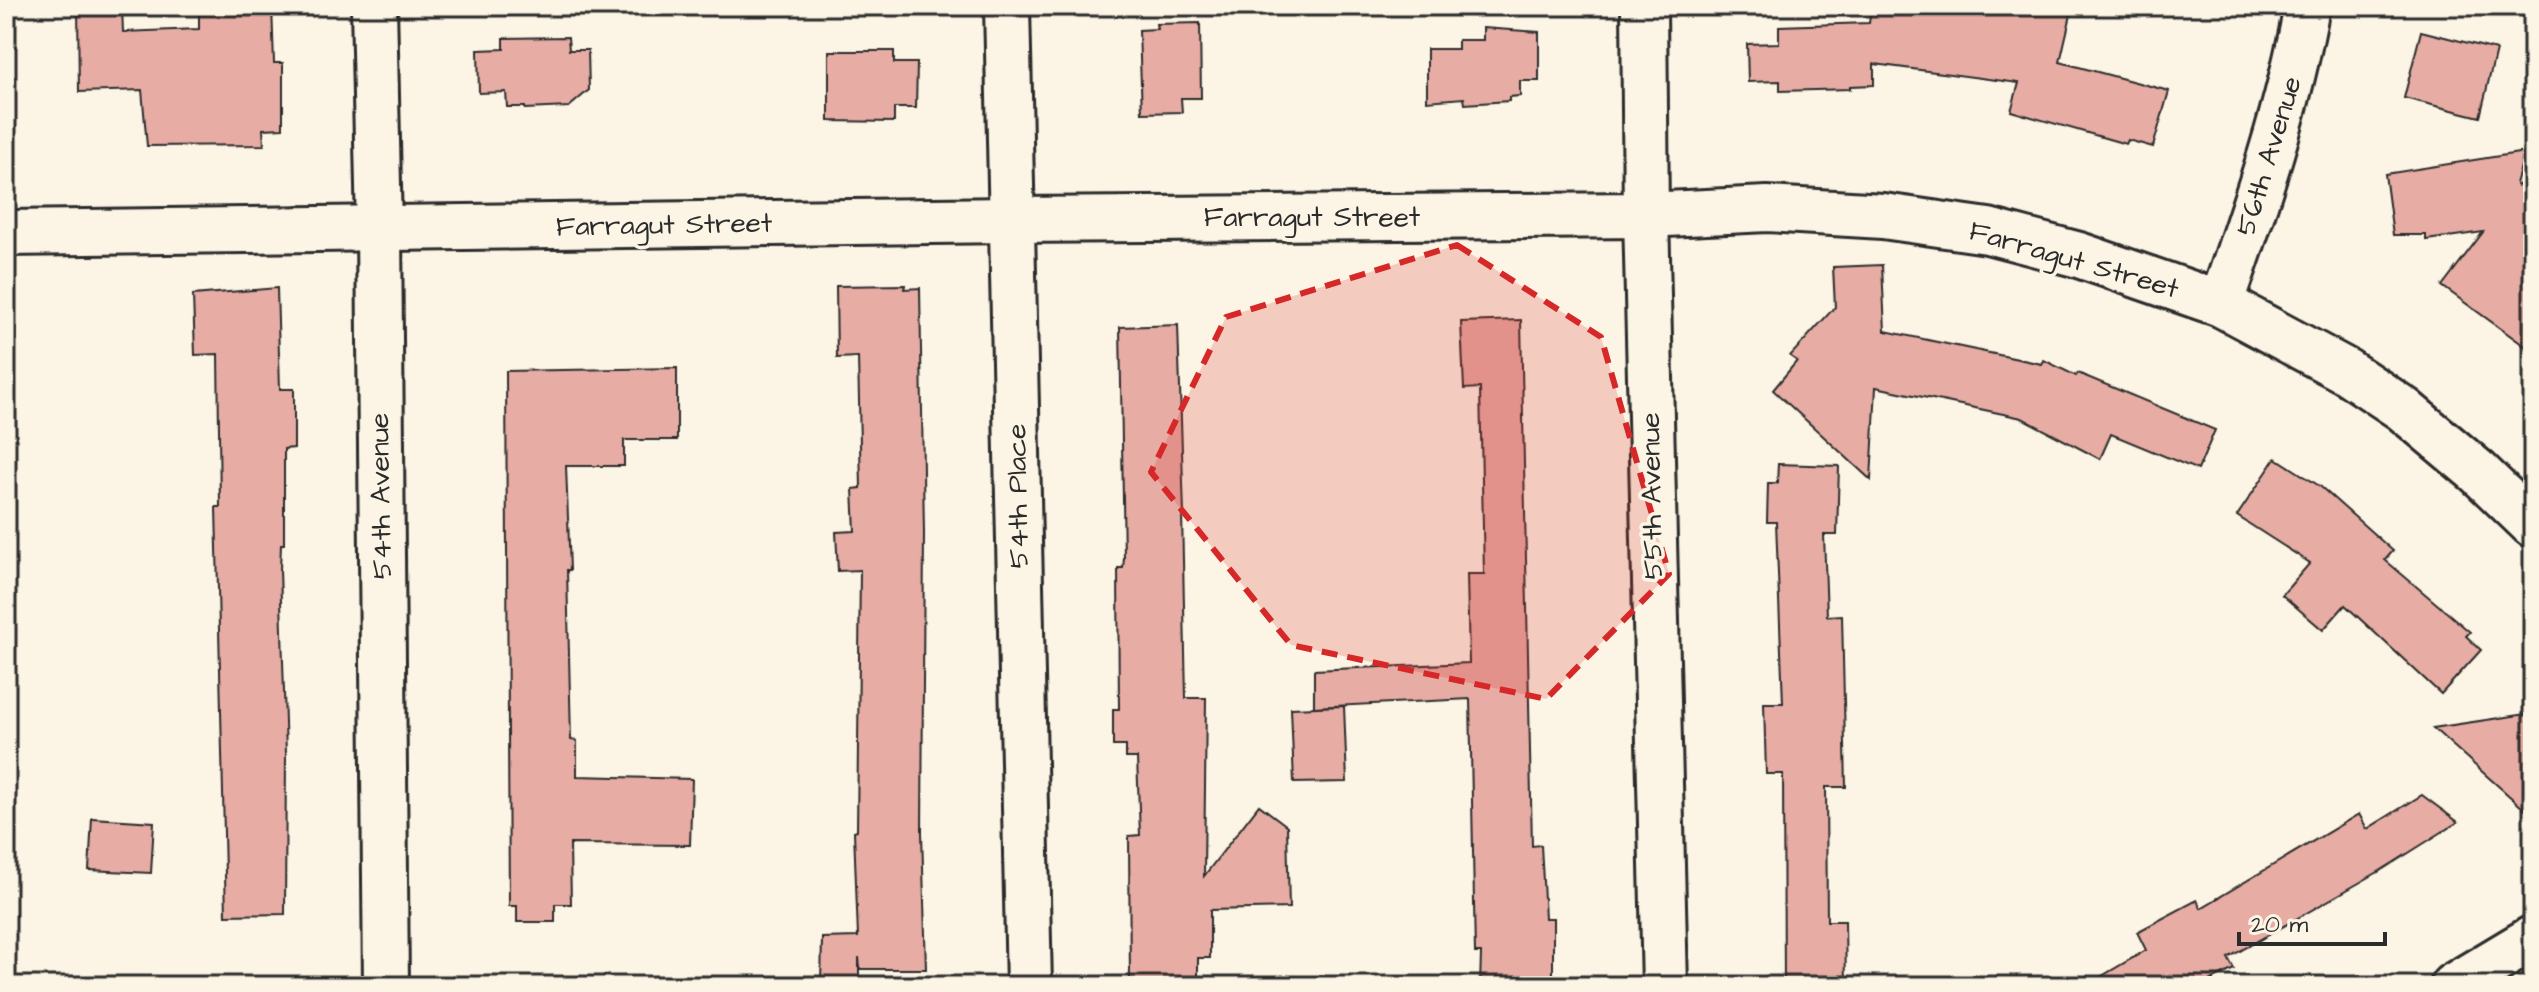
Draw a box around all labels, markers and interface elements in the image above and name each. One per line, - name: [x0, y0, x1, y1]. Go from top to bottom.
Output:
- street label: 56th Avenue: [2226, 72, 2312, 240]
- street label: Farragut Street: [1204, 198, 1421, 238]
- street label: Farragut Street: [556, 204, 773, 247]
- street label: Farragut Street: [1964, 211, 2184, 310]
- street label: 55th Avenue: [1631, 412, 1673, 580]
- street label: 54th Avenue: [360, 413, 402, 579]
- street label: 54th Place: [997, 423, 1039, 569]
- scale bar: [2239, 896, 2385, 946]
- text: 20 m: [2251, 908, 2308, 942]

